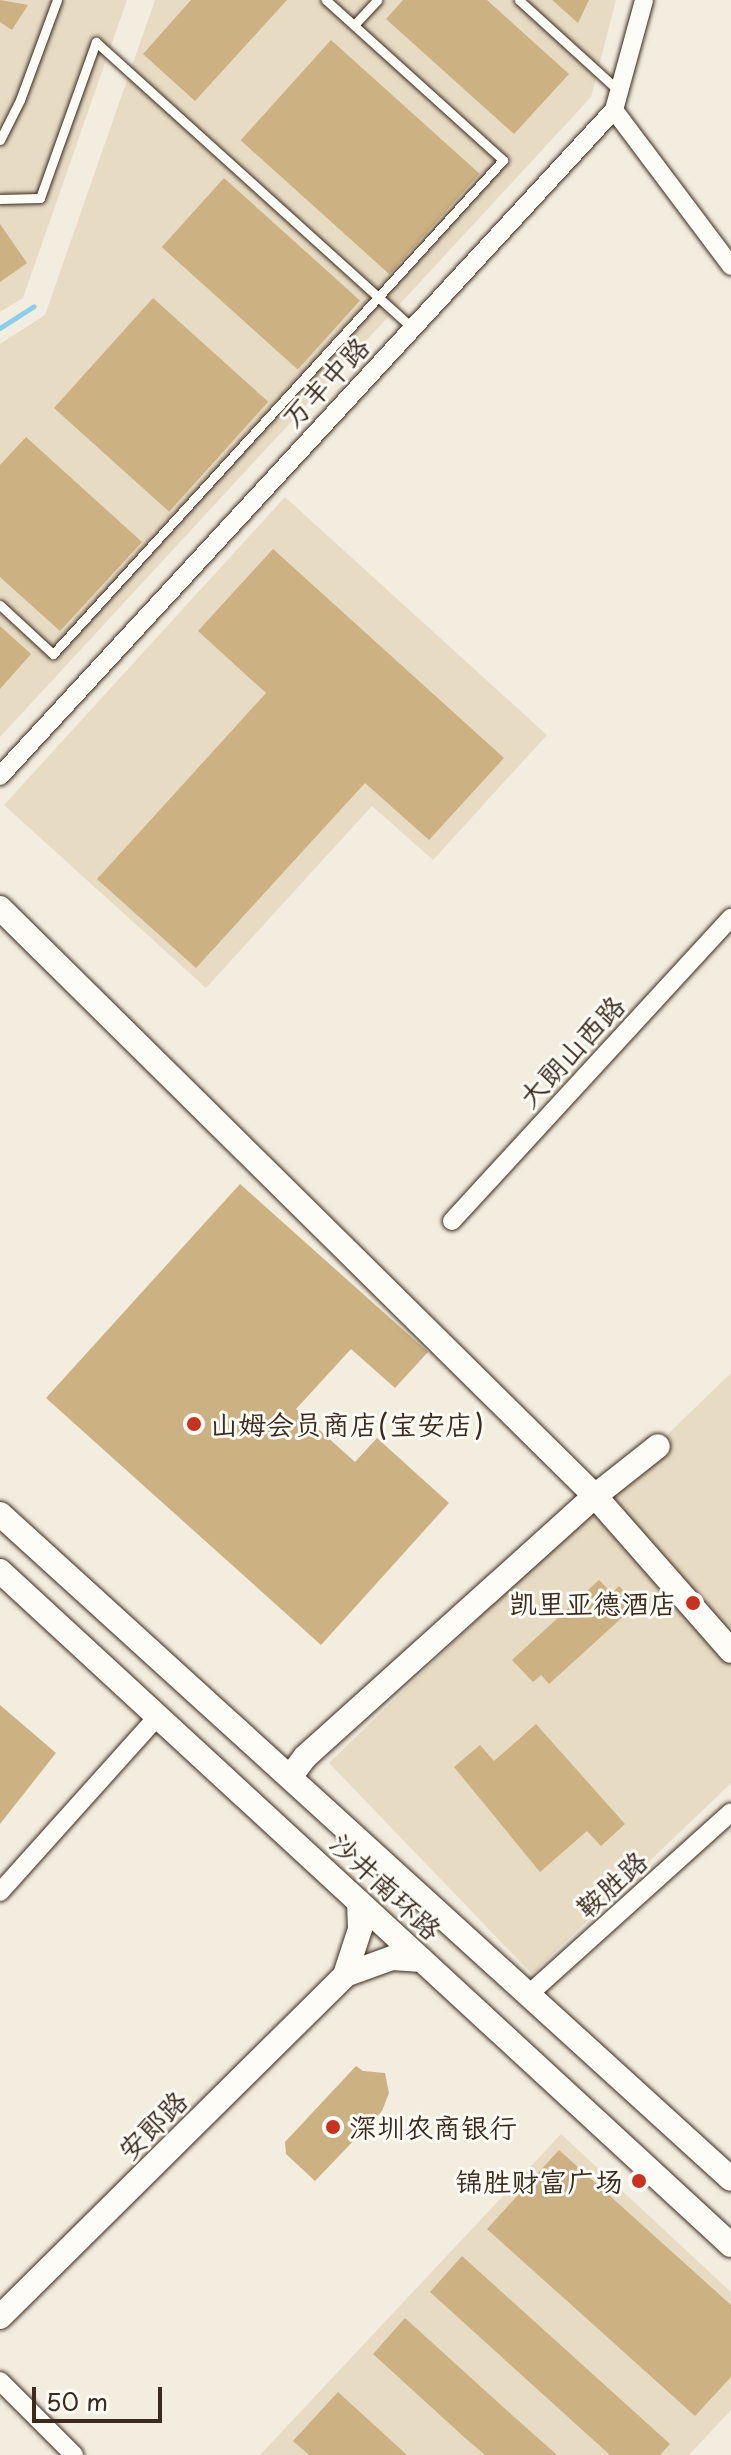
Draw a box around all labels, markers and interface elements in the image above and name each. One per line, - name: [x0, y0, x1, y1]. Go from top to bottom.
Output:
- street label: 万丰中路: [275, 330, 375, 434]
- street label: 大朗山西路: [511, 988, 631, 1114]
- place label: 山姆会员商店(宝安店): [210, 1407, 484, 1441]
- marker: 山姆会员商店(宝安店): [185, 1415, 203, 1433]
- place label: 凯里亚德酒店: [509, 1586, 677, 1620]
- marker: 凯里亚德酒店: [684, 1594, 702, 1612]
- street label: 沙井南环路: [323, 1826, 449, 1946]
- street label: 鞍胜路: [569, 1843, 653, 1925]
- street label: 安郎路: [110, 2083, 194, 2167]
- place label: 深圳农商银行: [349, 2110, 517, 2144]
- marker: 深圳农商银行: [324, 2118, 342, 2136]
- place label: 锦胜财富广场: [455, 2164, 623, 2198]
- marker: 锦胜财富广场: [630, 2172, 648, 2190]
- scale bar: [36, 2371, 166, 2421]
- text: 50 m: [46, 2383, 108, 2419]

